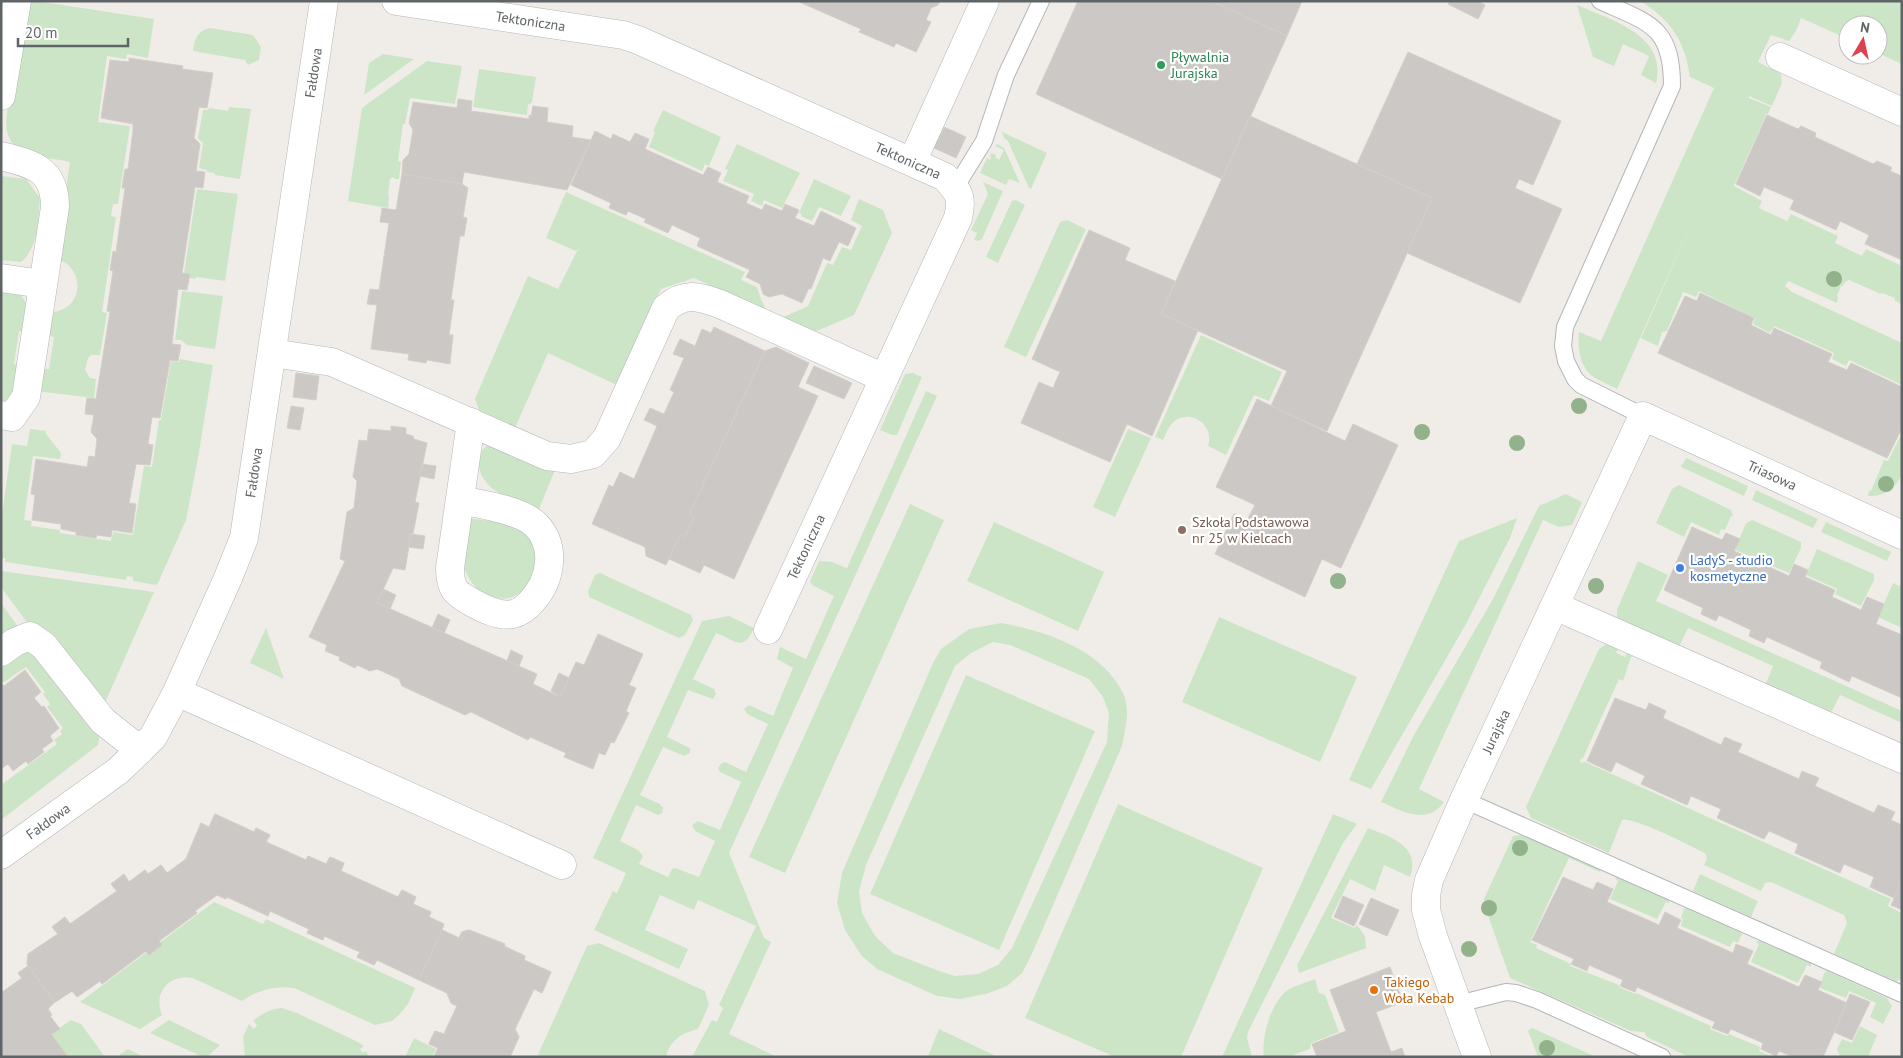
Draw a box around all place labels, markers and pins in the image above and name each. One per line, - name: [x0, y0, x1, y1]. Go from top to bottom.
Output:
- place label: Pływalnia Jurajska: [1170, 48, 1229, 82]
- marker: Pływalnia Jurajska: [1155, 59, 1167, 71]
- place label: Szkoła Podstawowa nr 25 w Kielcach: [1192, 513, 1309, 547]
- marker: Szkoła Podstawowa nr 25 w Kielcach: [1176, 524, 1188, 536]
- place label: LadyS - studio kosmetyczne: [1690, 551, 1773, 585]
- marker: LadyS - studio kosmetyczne: [1674, 562, 1686, 574]
- place label: Takiego Woła Kebab: [1384, 973, 1454, 1007]
- marker: Takiego Woła Kebab: [1368, 984, 1380, 996]

